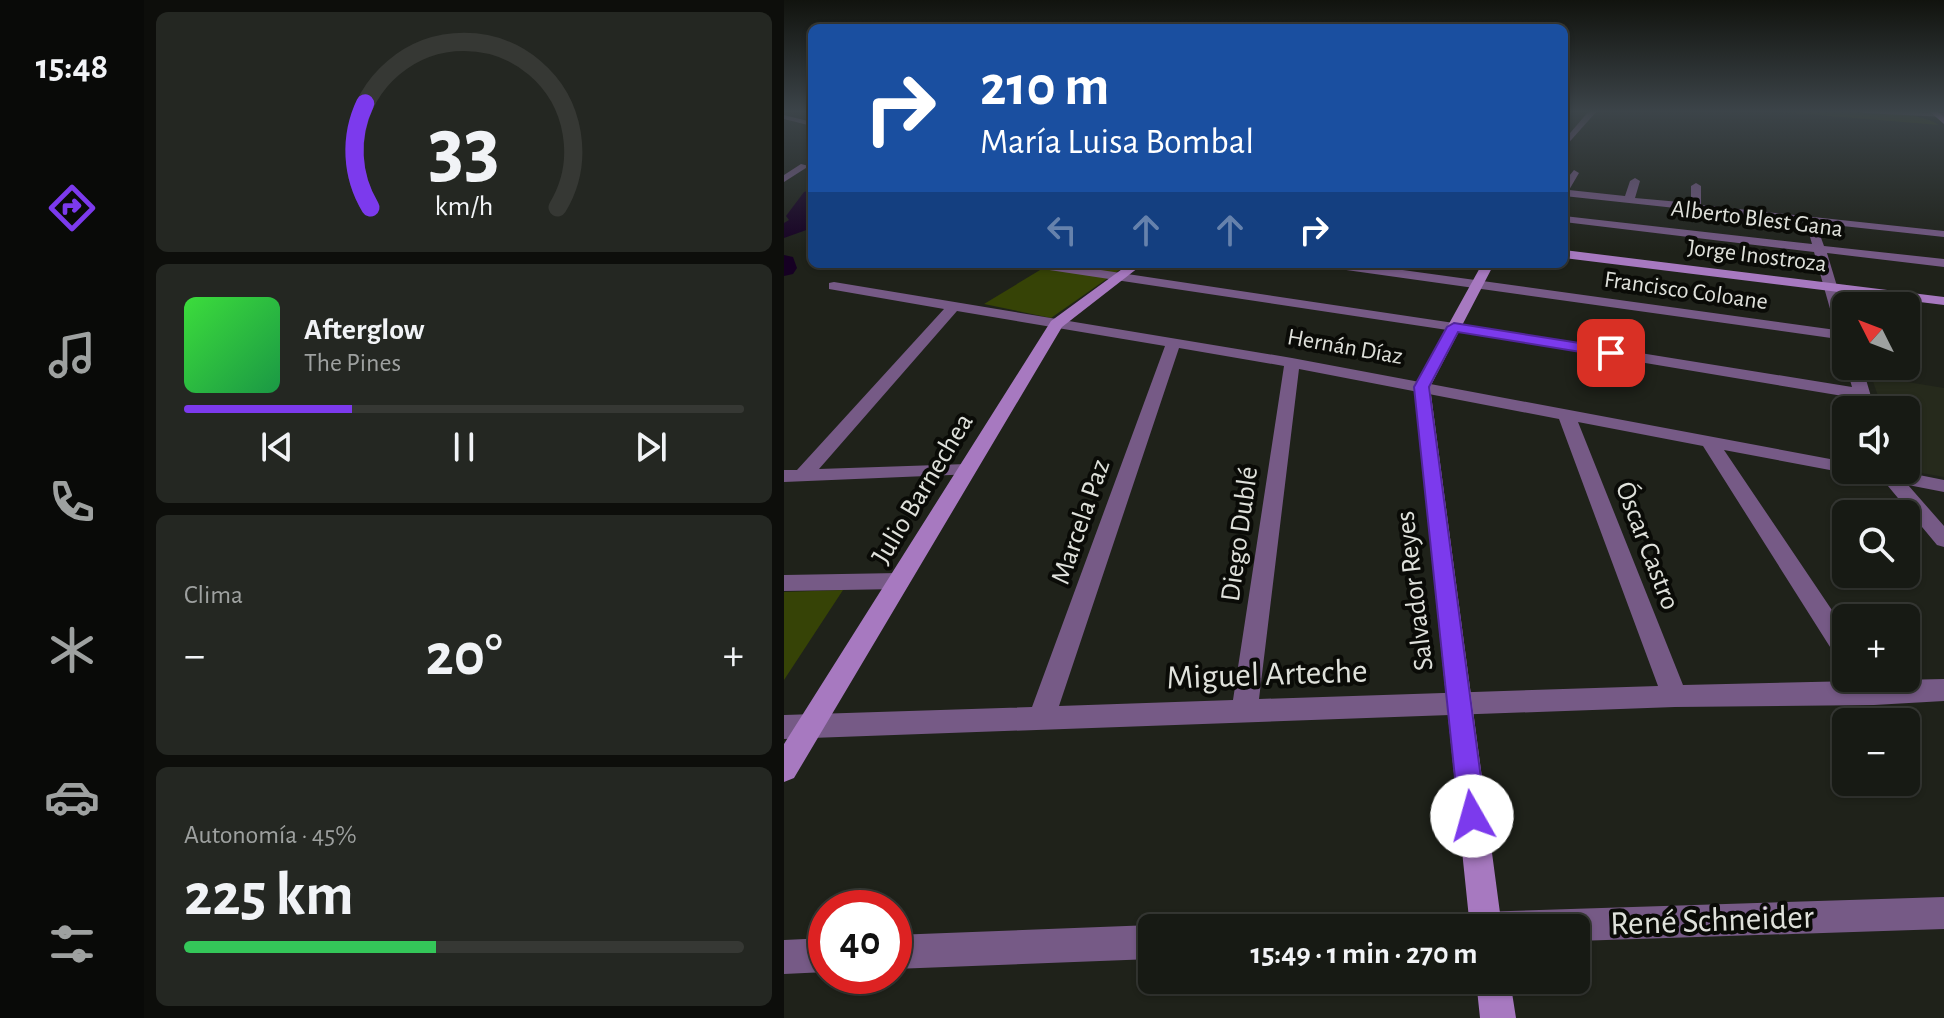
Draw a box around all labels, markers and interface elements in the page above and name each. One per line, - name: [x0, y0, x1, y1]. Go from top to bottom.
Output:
- text: 15:48: [36, 49, 108, 85]
- icon: right: [848, 56, 952, 160]
- text: 210 m: [980, 59, 1109, 115]
- text: 33: [428, 106, 500, 190]
- text: María Luisa Bombal: [980, 124, 1254, 160]
- icon: directions: [44, 180, 100, 236]
- text: km/h: [435, 192, 493, 221]
- street label: Alberto Blest Gana: [1670, 197, 1844, 241]
- icon: left: [1040, 208, 1084, 252]
- icon: ahead: [1124, 208, 1168, 252]
- icon: ahead: [1208, 208, 1252, 252]
- icon: right: [1292, 208, 1336, 252]
- street label: Jorge Inostroza: [1686, 236, 1828, 276]
- street label: Francisco Coloane: [1603, 268, 1769, 314]
- north arrow: [1832, 292, 1920, 380]
- map controls: [1832, 292, 1920, 796]
- text: Afterglow: [304, 315, 425, 345]
- pin: [1577, 319, 1645, 387]
- street label: Hernán Díaz: [1285, 325, 1405, 369]
- icon: music: [44, 327, 100, 383]
- icon: arrive: [1589, 331, 1633, 375]
- text: The Pines: [304, 350, 401, 376]
- button: sound: [1832, 396, 1920, 484]
- street label: Julio Barnechea: [867, 409, 979, 569]
- icon: previous: [255, 425, 299, 469]
- icon: pause: [442, 425, 486, 469]
- icon: next: [629, 425, 673, 469]
- street label: Marcela Paz: [1047, 456, 1115, 588]
- street label: Diego Dublé: [1217, 465, 1263, 603]
- icon: phone: [44, 474, 100, 530]
- street label: Óscar Castro: [1610, 477, 1687, 614]
- button: search: [1832, 500, 1920, 588]
- street label: Salvador Reyes: [1391, 510, 1439, 672]
- text: Clima: [184, 582, 243, 608]
- button: +: [1832, 604, 1920, 692]
- icon: climate: [44, 622, 100, 678]
- text: 20°: [425, 626, 503, 686]
- text: −: [184, 634, 205, 678]
- text: +: [723, 634, 744, 678]
- street label: Miguel Arteche: [1166, 654, 1368, 696]
- button: −: [1832, 708, 1920, 796]
- icon: car: [44, 769, 100, 825]
- position arrow: [1430, 774, 1514, 858]
- text: Autonomía · 45%: [184, 822, 357, 848]
- text: 225 km: [184, 866, 354, 926]
- speed limit sign: 40: [808, 890, 912, 994]
- street label: René Schneider: [1610, 900, 1814, 942]
- icon: filters: [44, 916, 100, 972]
- text: 15:49 · 1 min · 270 m: [1251, 939, 1477, 969]

